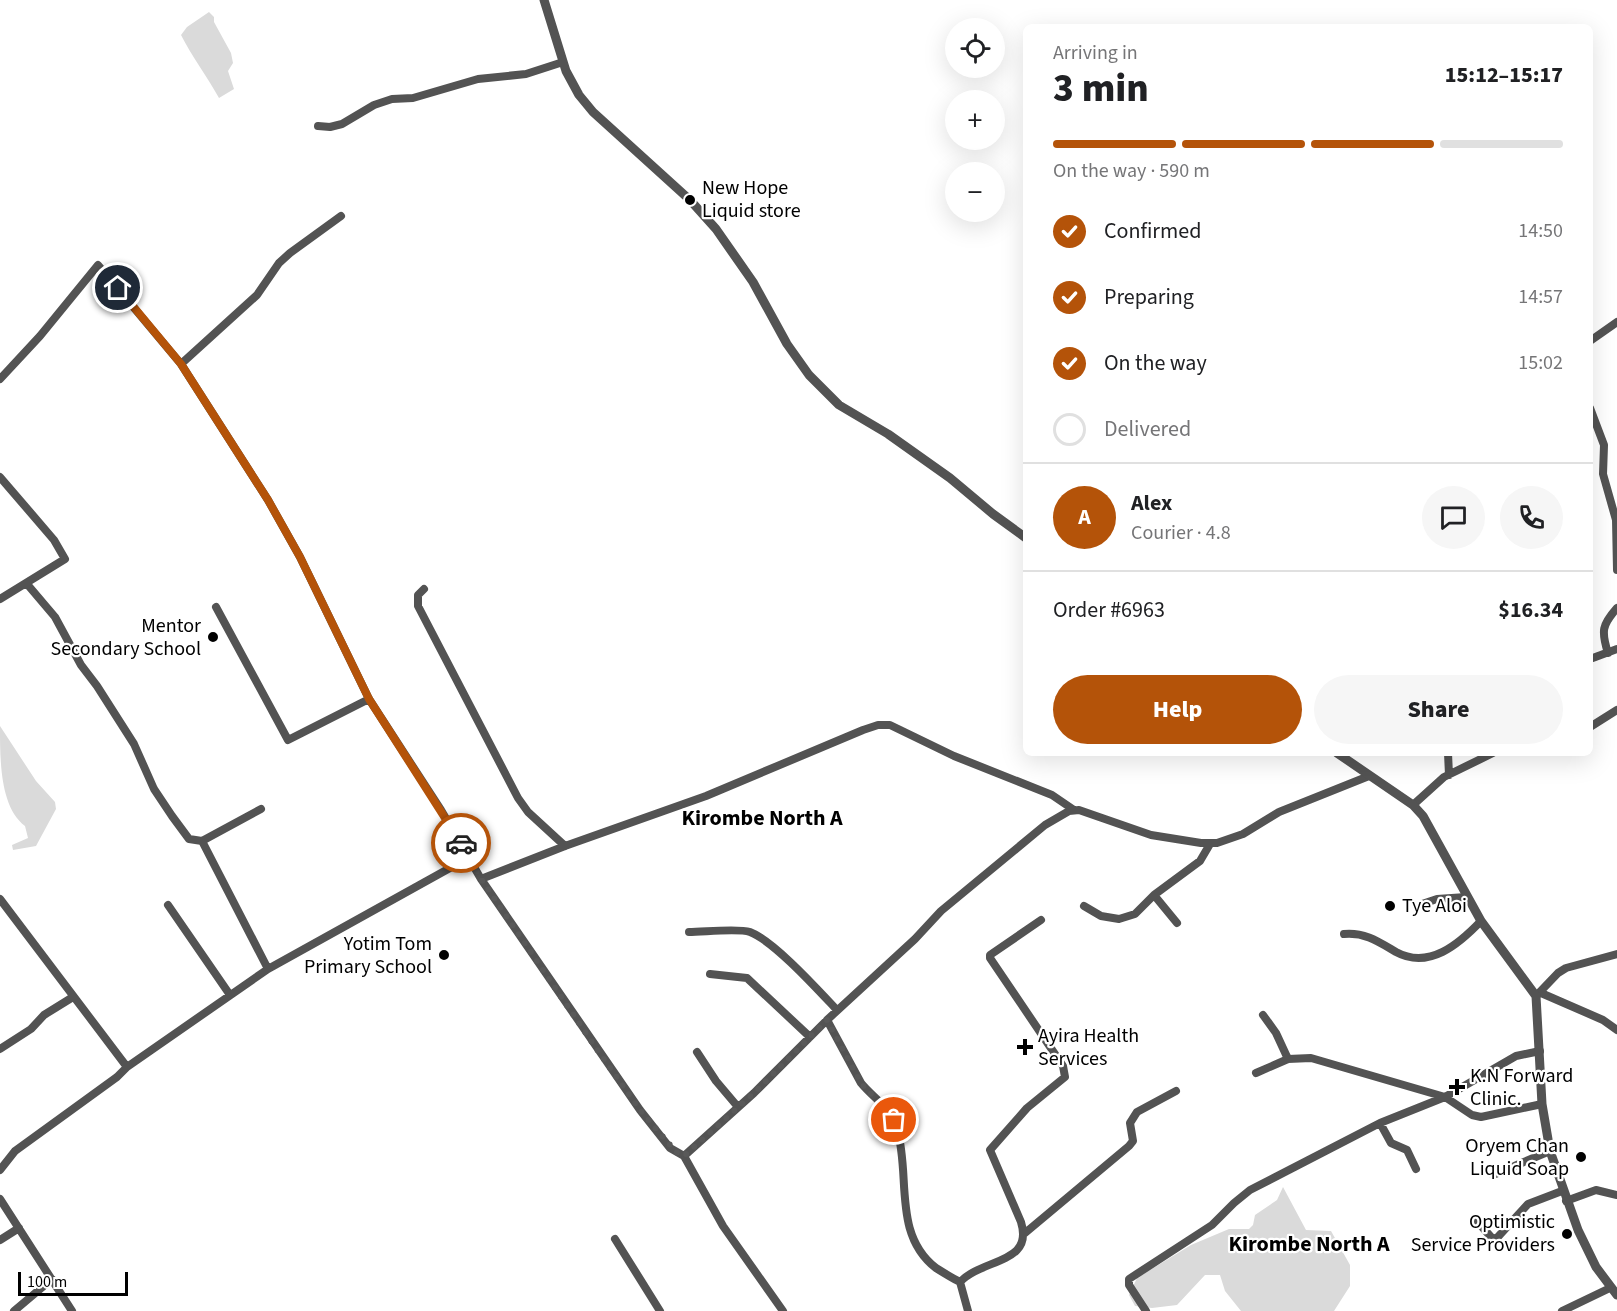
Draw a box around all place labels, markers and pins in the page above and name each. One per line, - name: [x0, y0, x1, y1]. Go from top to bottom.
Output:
- place label: New Hope Liquid store: [702, 174, 801, 225]
- marker: New Hope Liquid store: [683, 193, 697, 207]
- pin: [92, 262, 143, 313]
- place label: Mentor Secondary School: [50, 612, 201, 663]
- marker: Mentor Secondary School: [206, 630, 220, 644]
- place label: Tye Aloi: [1402, 892, 1467, 920]
- marker: Tye Aloi: [1383, 899, 1397, 913]
- place label: Yotim Tom Primary School: [304, 930, 432, 981]
- marker: Yotim Tom Primary School: [437, 948, 451, 962]
- place label: Ayira Health Services: [1038, 1022, 1139, 1073]
- marker: Ayira Health Services: [1016, 1038, 1034, 1056]
- place label: K.N Forward Clinic.: [1470, 1062, 1573, 1113]
- marker: K.N Forward Clinic.: [1448, 1078, 1466, 1096]
- pin: [868, 1094, 919, 1145]
- place label: Oryem Chan Liquid Soap: [1465, 1132, 1569, 1183]
- marker: Oryem Chan Liquid Soap: [1574, 1150, 1588, 1164]
- place label: Optimistic Service Providers: [1411, 1208, 1555, 1259]
- marker: Optimistic Service Providers: [1560, 1227, 1574, 1241]

